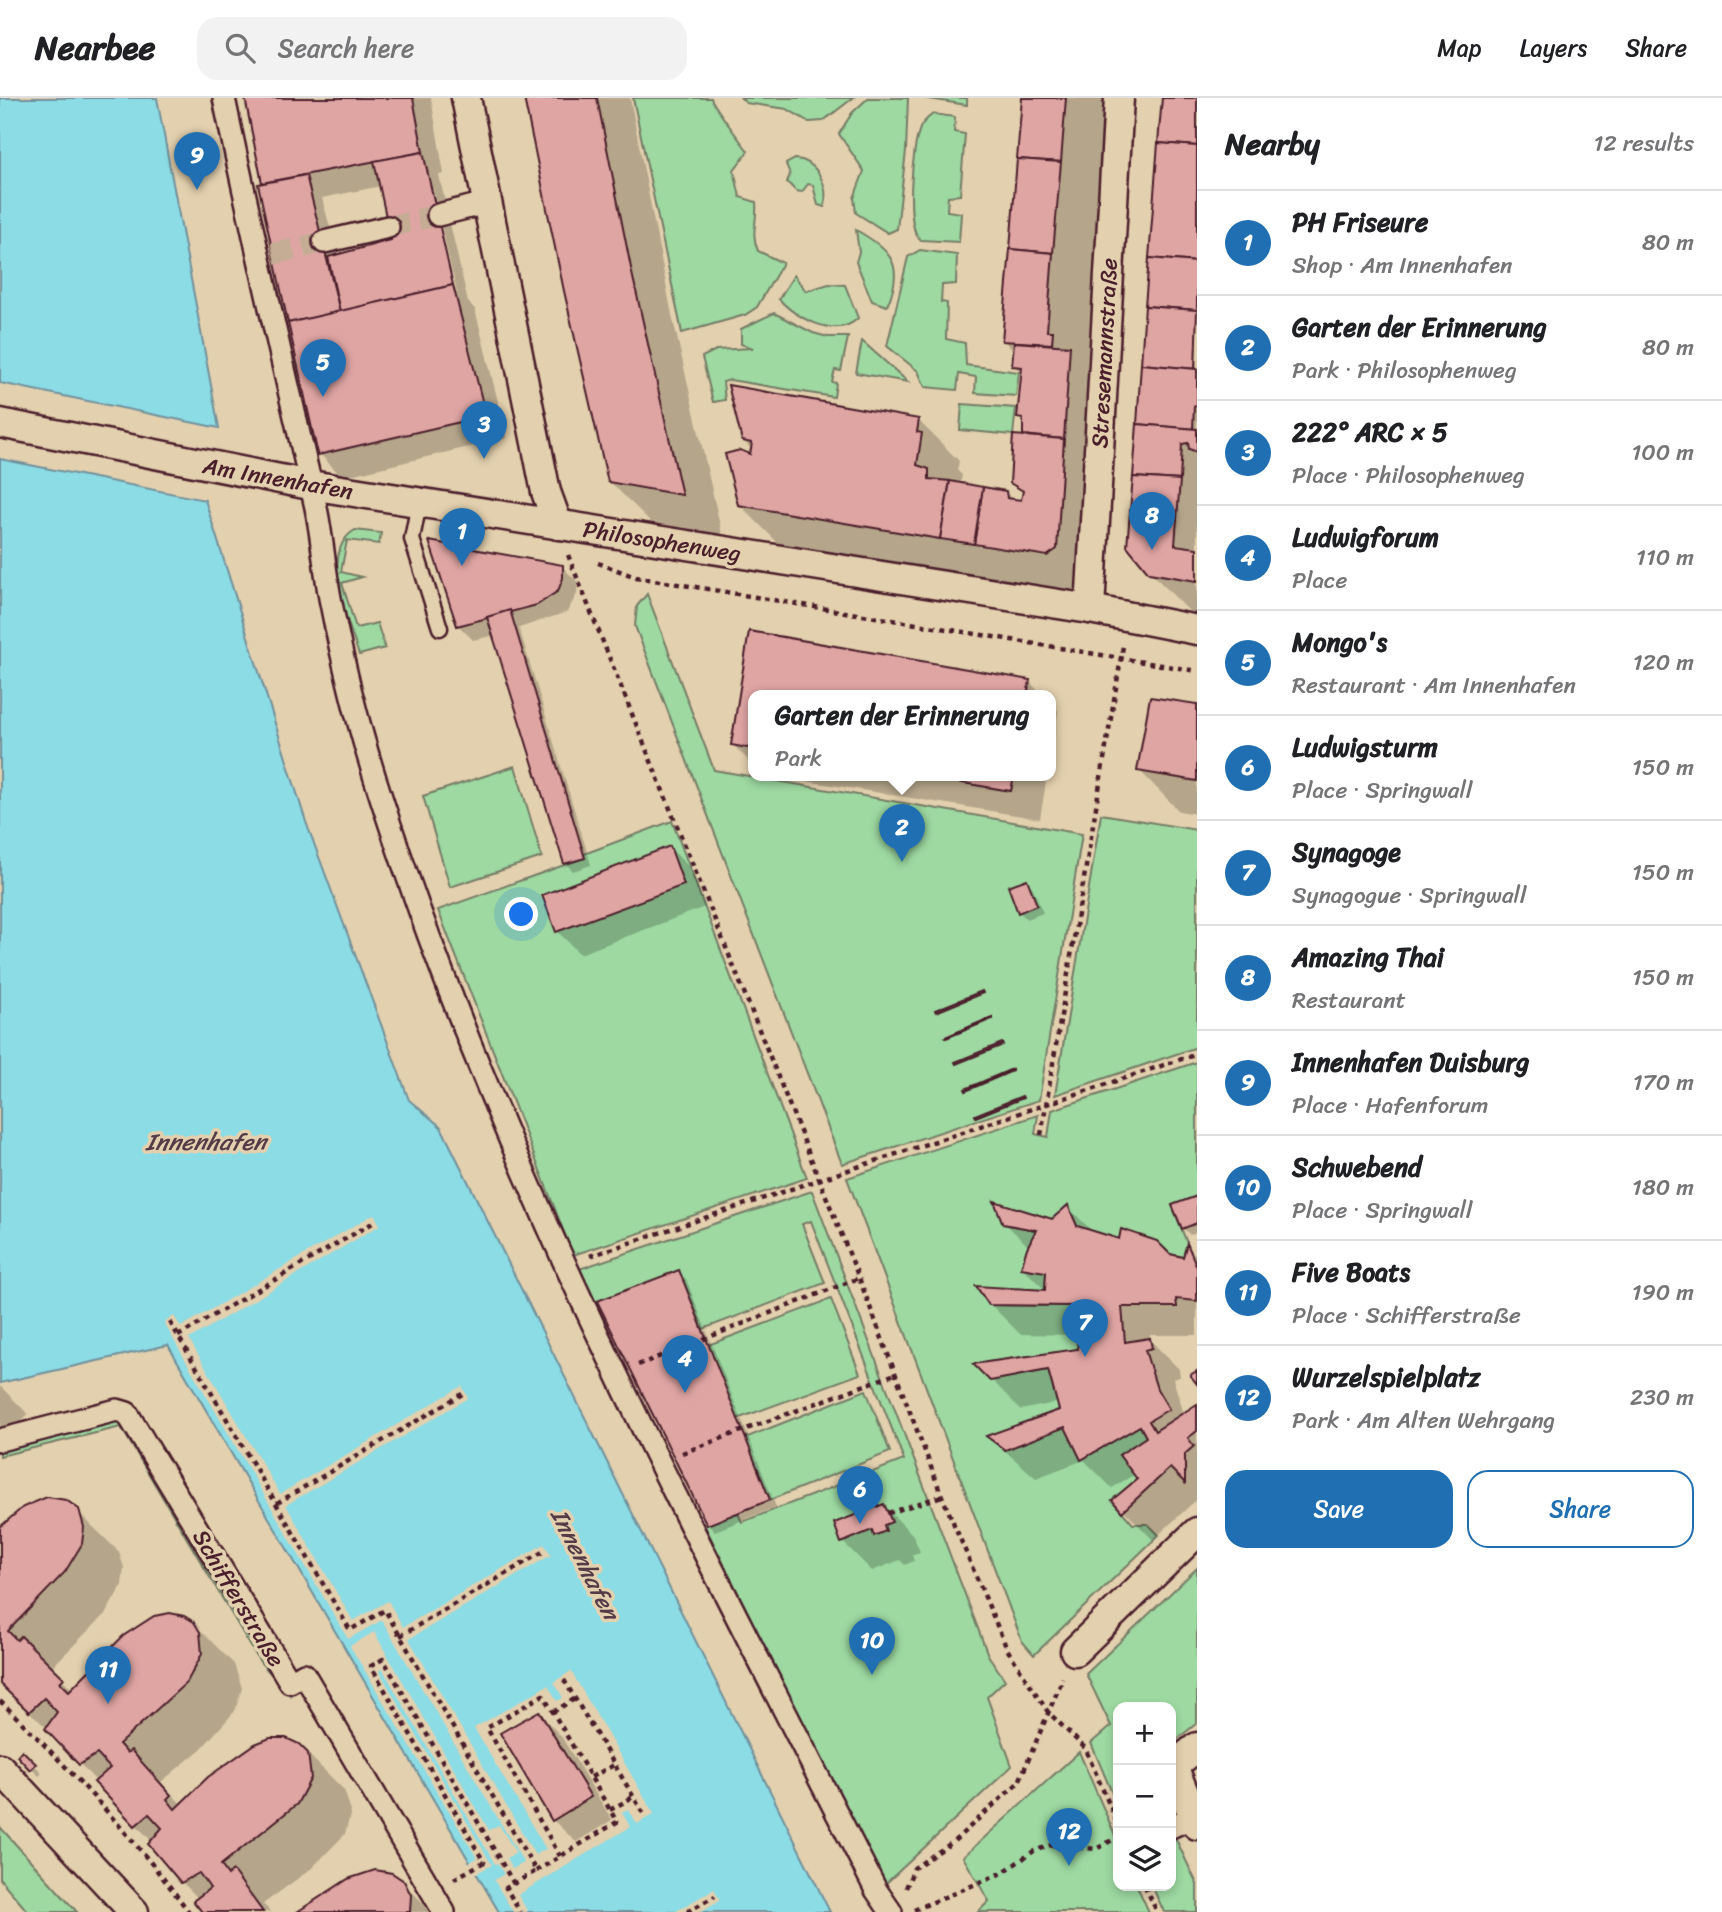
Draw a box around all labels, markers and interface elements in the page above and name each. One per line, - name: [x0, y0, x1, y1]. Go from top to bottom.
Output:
- search box: [197, 17, 687, 80]
- text: Nearbee: [35, 19, 155, 77]
- text: Search here: [277, 25, 414, 71]
- text: Map: [1437, 27, 1482, 69]
- text: Layers: [1520, 27, 1587, 69]
- text: Share: [1625, 27, 1687, 69]
- icon: search: [221, 29, 259, 67]
- text: Nearby: [1225, 117, 1320, 171]
- text: 12 results: [1594, 123, 1694, 164]
- pin: 9: [174, 132, 220, 190]
- text: PH Friseure: [1292, 199, 1428, 245]
- text: 1: [1243, 222, 1253, 263]
- text: 80 m: [1642, 222, 1694, 263]
- text: Shop · Am Innenhafen: [1292, 245, 1512, 286]
- street label: Stresemannstraße: [1079, 257, 1130, 449]
- text: Garten der Erinnerung: [1292, 304, 1547, 350]
- text: 2: [1241, 327, 1255, 368]
- text: 80 m: [1642, 327, 1694, 368]
- pin: 5: [300, 339, 346, 397]
- text: Park · Philosophenweg: [1292, 350, 1517, 391]
- pin: 3: [461, 401, 507, 459]
- text: 222° ARC × 5: [1292, 409, 1448, 455]
- text: 3: [1242, 432, 1254, 473]
- text: 100 m: [1631, 432, 1694, 473]
- street label: Am Innenhafen: [199, 445, 356, 512]
- text: Place · Philosophenweg: [1292, 455, 1525, 496]
- pin: 8: [1129, 492, 1175, 550]
- pin: 1: [439, 508, 485, 566]
- street label: Philosophenweg: [580, 509, 744, 574]
- text: Ludwigforum: [1292, 514, 1439, 560]
- text: 4: [1241, 537, 1255, 578]
- text: 110 m: [1636, 537, 1694, 578]
- text: Place: [1292, 560, 1347, 601]
- text: Mongo's: [1292, 619, 1387, 665]
- text: 5: [1241, 642, 1255, 683]
- text: 120 m: [1633, 642, 1694, 683]
- text: Restaurant · Am Innenhafen: [1292, 665, 1576, 706]
- popup: [748, 690, 1056, 781]
- text: Garten der Erinnerung: [775, 692, 1029, 738]
- text: Ludwigsturm: [1292, 724, 1438, 770]
- text: Park: [775, 738, 822, 779]
- text: 6: [1241, 747, 1255, 788]
- text: 150 m: [1632, 747, 1694, 788]
- text: Place · Springwall: [1292, 770, 1473, 811]
- pin: 2: [879, 804, 925, 862]
- text: Synagoge: [1292, 829, 1401, 875]
- text: 7: [1241, 852, 1255, 893]
- text: 150 m: [1632, 852, 1694, 893]
- text: Synagogue · Springwall: [1292, 875, 1527, 916]
- your location: [504, 897, 538, 931]
- text: Amazing Thai: [1292, 934, 1444, 980]
- text: 8: [1241, 957, 1255, 998]
- text: 150 m: [1632, 957, 1694, 998]
- text: Restaurant: [1292, 980, 1406, 1021]
- text: Innenhafen Duisburg: [1292, 1039, 1529, 1085]
- text: 9: [1241, 1062, 1255, 1103]
- text: 170 m: [1633, 1062, 1694, 1103]
- text: Place · Hafenforum: [1292, 1085, 1489, 1126]
- water label: Innenhafen: [145, 1121, 269, 1163]
- text: Schwebend: [1292, 1144, 1422, 1190]
- text: 10: [1236, 1167, 1260, 1208]
- text: 180 m: [1632, 1167, 1694, 1208]
- text: Place · Springwall: [1292, 1190, 1473, 1231]
- text: Five Boats: [1292, 1249, 1410, 1295]
- text: 11: [1238, 1272, 1258, 1313]
- text: 190 m: [1632, 1272, 1694, 1313]
- text: Place · Schifferstraße: [1292, 1295, 1521, 1336]
- pin: 7: [1062, 1299, 1108, 1357]
- pin: 4: [662, 1335, 708, 1393]
- text: Wurzelspielplatz: [1292, 1354, 1480, 1400]
- text: 12: [1236, 1377, 1260, 1418]
- text: 230 m: [1630, 1377, 1694, 1418]
- text: Park · Am Alten Wehrgang: [1292, 1400, 1555, 1441]
- pin: 6: [837, 1466, 883, 1524]
- button: Save: [1225, 1470, 1453, 1548]
- button: Share: [1467, 1470, 1694, 1548]
- water label: Innenhafen: [539, 1500, 632, 1630]
- street label: Schifferstraße: [181, 1521, 296, 1675]
- pin: 10: [849, 1617, 895, 1675]
- pin: 11: [85, 1646, 131, 1704]
- map controls: [1113, 1702, 1176, 1891]
- button: +: [1113, 1702, 1176, 1765]
- button: −: [1113, 1765, 1176, 1828]
- pin: 12: [1046, 1808, 1092, 1866]
- button: layers: [1113, 1828, 1176, 1891]

